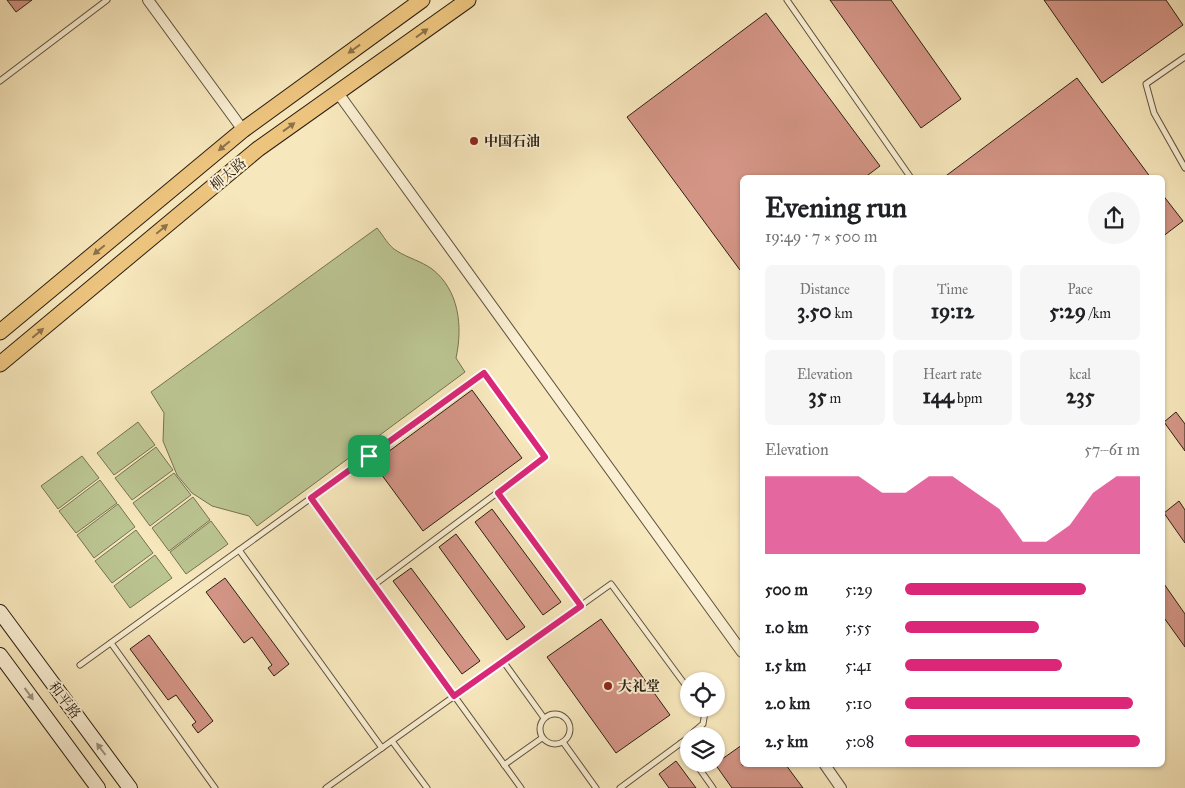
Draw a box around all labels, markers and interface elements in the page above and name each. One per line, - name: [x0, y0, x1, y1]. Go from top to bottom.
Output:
- one-way arrow: [415, 28, 429, 38]
- one-way arrow: [347, 44, 361, 54]
- one-way arrow: [282, 122, 296, 132]
- place label: 中国石油: [484, 133, 540, 150]
- marker: 中国石油: [468, 135, 480, 147]
- one-way arrow: [217, 141, 230, 152]
- street label: 柳太路: [207, 154, 250, 194]
- text: Evening run: [765, 190, 907, 225]
- button: share: [1088, 192, 1140, 244]
- one-way arrow: [156, 223, 169, 234]
- text: 19:49 · 7 × 500 m: [765, 227, 877, 246]
- one-way arrow: [92, 244, 105, 255]
- text: Distance: [800, 281, 850, 298]
- text: Time: [937, 281, 968, 298]
- text: Pace: [1067, 281, 1093, 298]
- text: 3.50: [797, 298, 831, 324]
- text: 19:12: [931, 298, 974, 324]
- text: 5:29: [1049, 298, 1086, 324]
- text: km: [831, 305, 853, 322]
- text: /km: [1086, 305, 1111, 322]
- one-way arrow: [31, 327, 43, 339]
- text: Elevation: [797, 366, 853, 383]
- text: Heart rate: [923, 366, 982, 383]
- text: kcal: [1069, 366, 1091, 383]
- text: 35: [808, 383, 827, 409]
- text: 144: [922, 383, 954, 409]
- text: 235: [1066, 383, 1094, 409]
- text: m: [827, 390, 841, 407]
- text: bpm: [954, 390, 983, 407]
- pin: [348, 435, 390, 477]
- text: Elevation: [765, 440, 829, 459]
- text: 57–61 m: [1084, 440, 1140, 459]
- icon: arrive: [355, 442, 383, 470]
- text: 500 m: [765, 580, 808, 599]
- text: 5:29: [845, 580, 873, 599]
- text: 1.0 km: [765, 618, 808, 637]
- text: 5:55: [845, 618, 871, 637]
- text: 1.5 km: [765, 656, 806, 675]
- text: 5:41: [845, 656, 872, 675]
- map controls: [680, 672, 725, 772]
- button: locate: [680, 672, 725, 717]
- street label: 和平路: [45, 678, 84, 722]
- place label: 大礼堂: [618, 678, 660, 695]
- marker: 大礼堂: [602, 680, 614, 692]
- one-way arrow: [24, 687, 34, 701]
- text: 2.0 km: [765, 694, 810, 713]
- text: 5:10: [845, 694, 872, 713]
- button: layers: [680, 727, 725, 772]
- text: 2.5 km: [765, 732, 808, 751]
- text: 5:08: [845, 732, 874, 751]
- one-way arrow: [96, 743, 107, 756]

